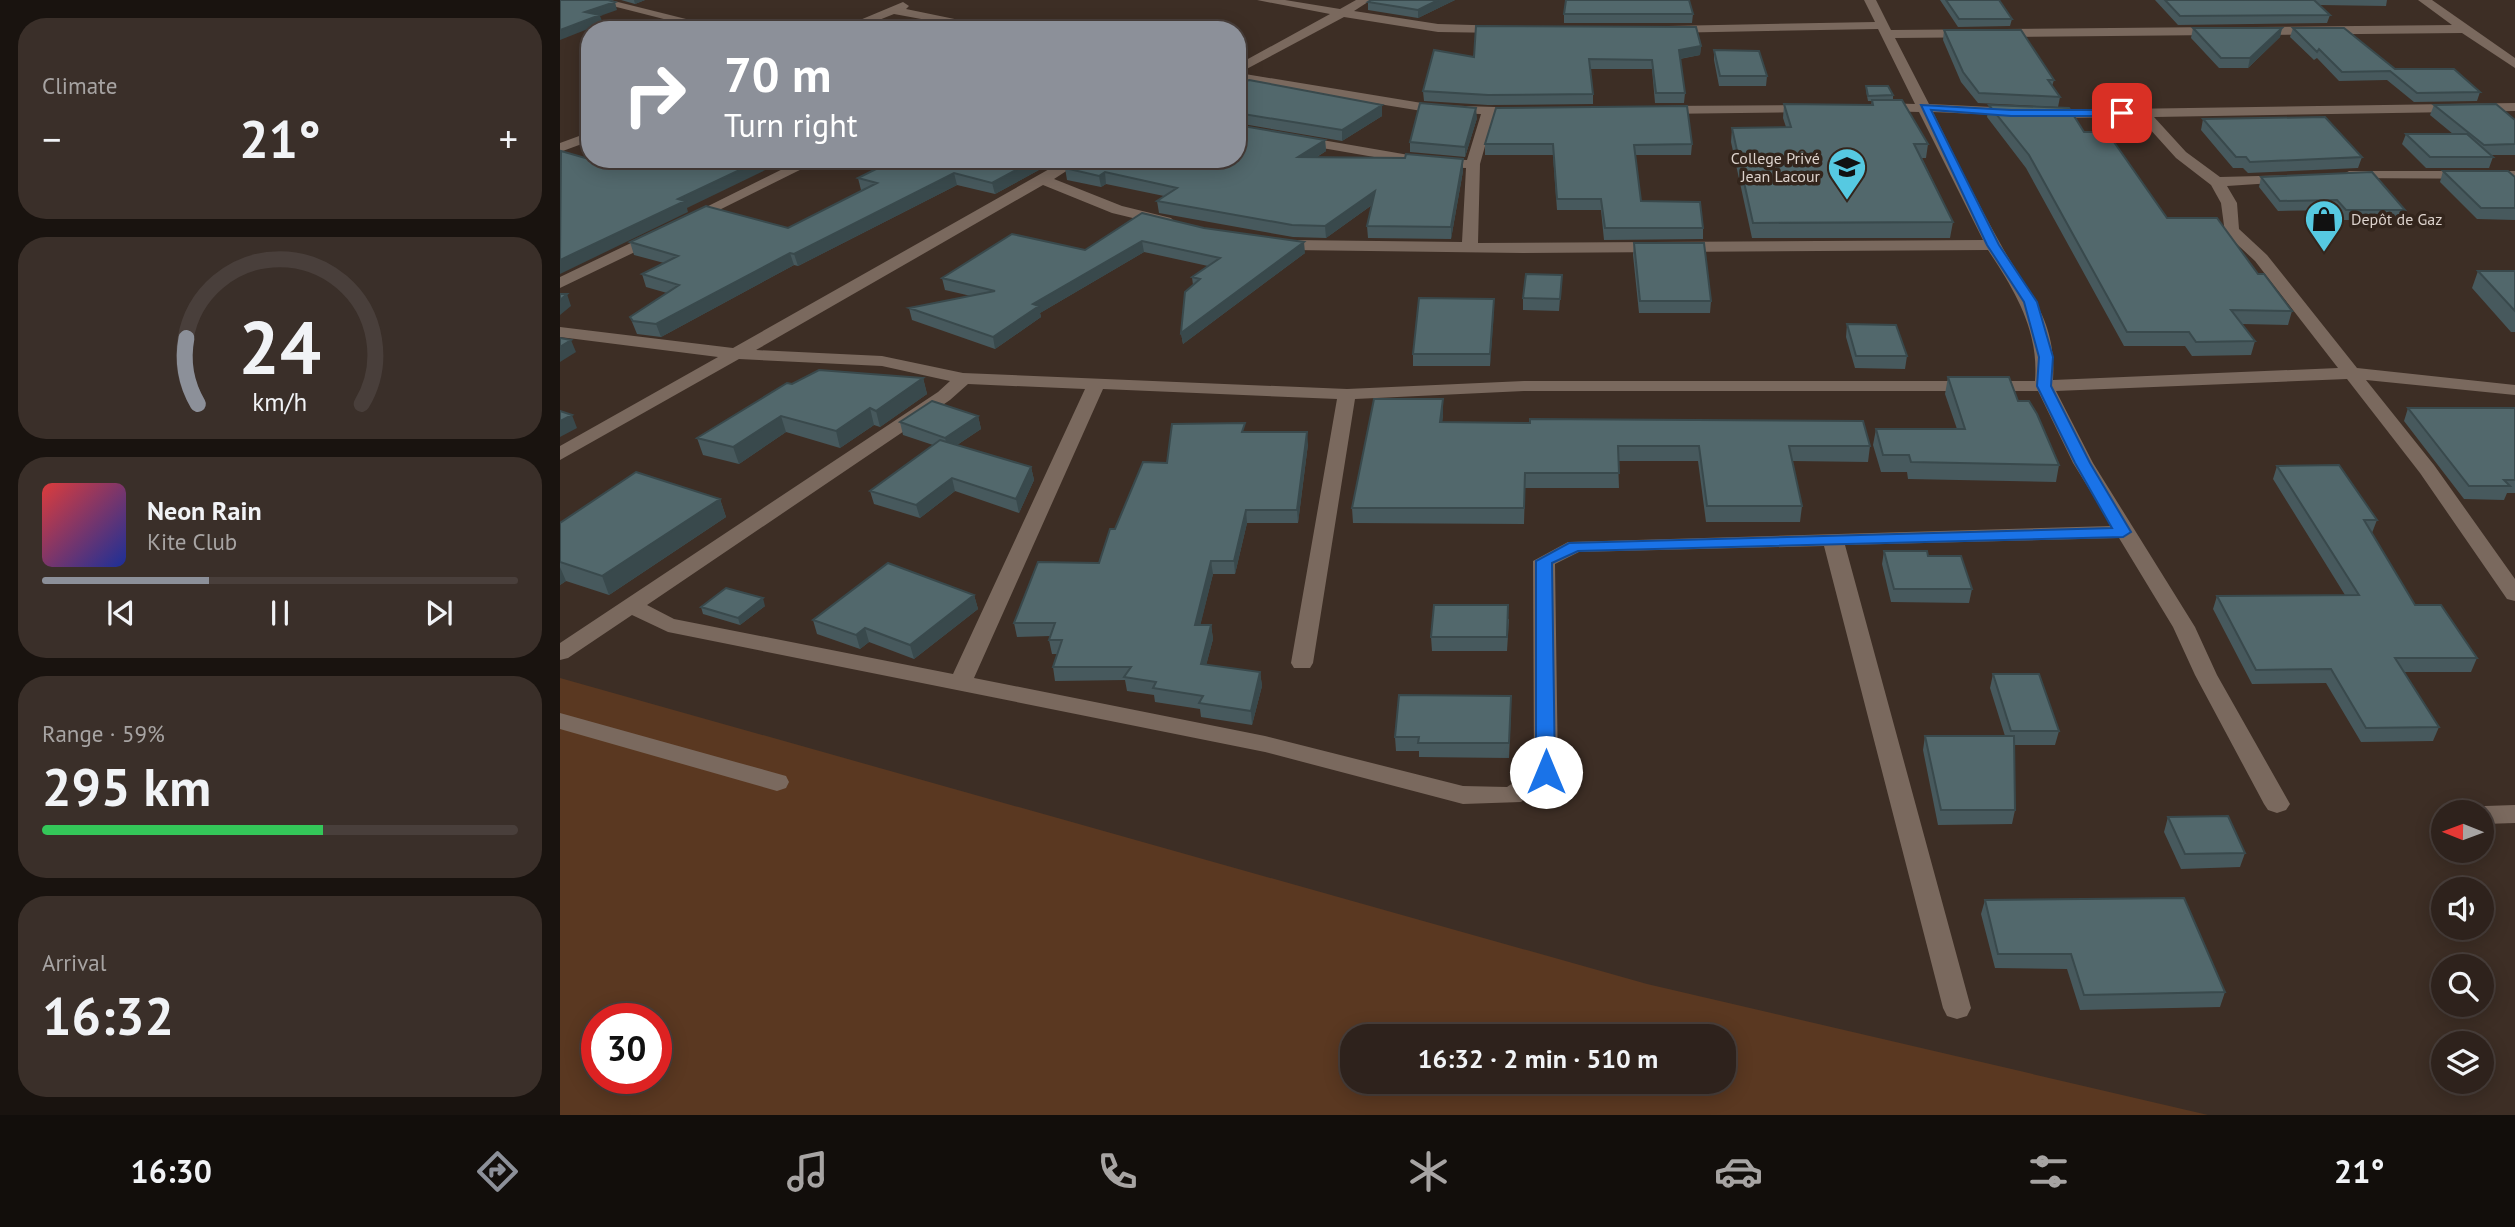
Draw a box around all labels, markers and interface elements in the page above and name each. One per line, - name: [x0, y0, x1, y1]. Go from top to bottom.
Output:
- text: 70 m: [724, 42, 831, 106]
- icon: right: [609, 49, 700, 140]
- text: Climate: [42, 71, 117, 100]
- pin: [2092, 83, 2152, 143]
- icon: arrive: [2103, 94, 2141, 132]
- text: Turn right: [724, 104, 858, 146]
- text: 21°: [239, 105, 321, 172]
- text: −: [42, 114, 61, 163]
- text: +: [499, 114, 518, 163]
- school or university icon: College Privé Jean Lacour: [1826, 146, 1868, 201]
- place label: College Privé Jean Lacour: [1731, 148, 1821, 186]
- shop icon: Depôt de Gaz: [2303, 198, 2345, 253]
- place label: Depôt de Gaz: [2351, 209, 2442, 229]
- text: 24: [239, 301, 321, 395]
- text: km/h: [253, 386, 307, 418]
- text: Neon Rain: [147, 494, 262, 527]
- text: Kite Club: [147, 527, 237, 556]
- icon: previous: [102, 594, 140, 632]
- icon: pause: [261, 594, 299, 632]
- icon: next: [420, 594, 458, 632]
- text: Range · 59%: [42, 719, 165, 748]
- position arrow: [1509, 735, 1583, 809]
- text: 295 km: [42, 753, 211, 820]
- north arrow: [2431, 800, 2494, 863]
- map controls: [2431, 800, 2494, 1094]
- button: sound: [2431, 877, 2494, 940]
- text: Arrival: [42, 948, 106, 977]
- button: search: [2431, 954, 2494, 1017]
- text: 16:32: [42, 982, 174, 1049]
- speed limit sign: 30: [581, 1003, 672, 1094]
- button: layers: [2431, 1031, 2494, 1094]
- text: 16:32 · 2 min · 510 m: [1418, 1042, 1658, 1075]
- icon: directions: [473, 1147, 522, 1196]
- icon: music: [783, 1147, 832, 1196]
- icon: phone: [1093, 1147, 1142, 1196]
- icon: climate: [1404, 1147, 1453, 1196]
- icon: car: [1714, 1147, 1763, 1196]
- icon: filters: [2024, 1147, 2073, 1196]
- text: 16:30: [131, 1150, 212, 1192]
- text: 21°: [2334, 1150, 2384, 1192]

